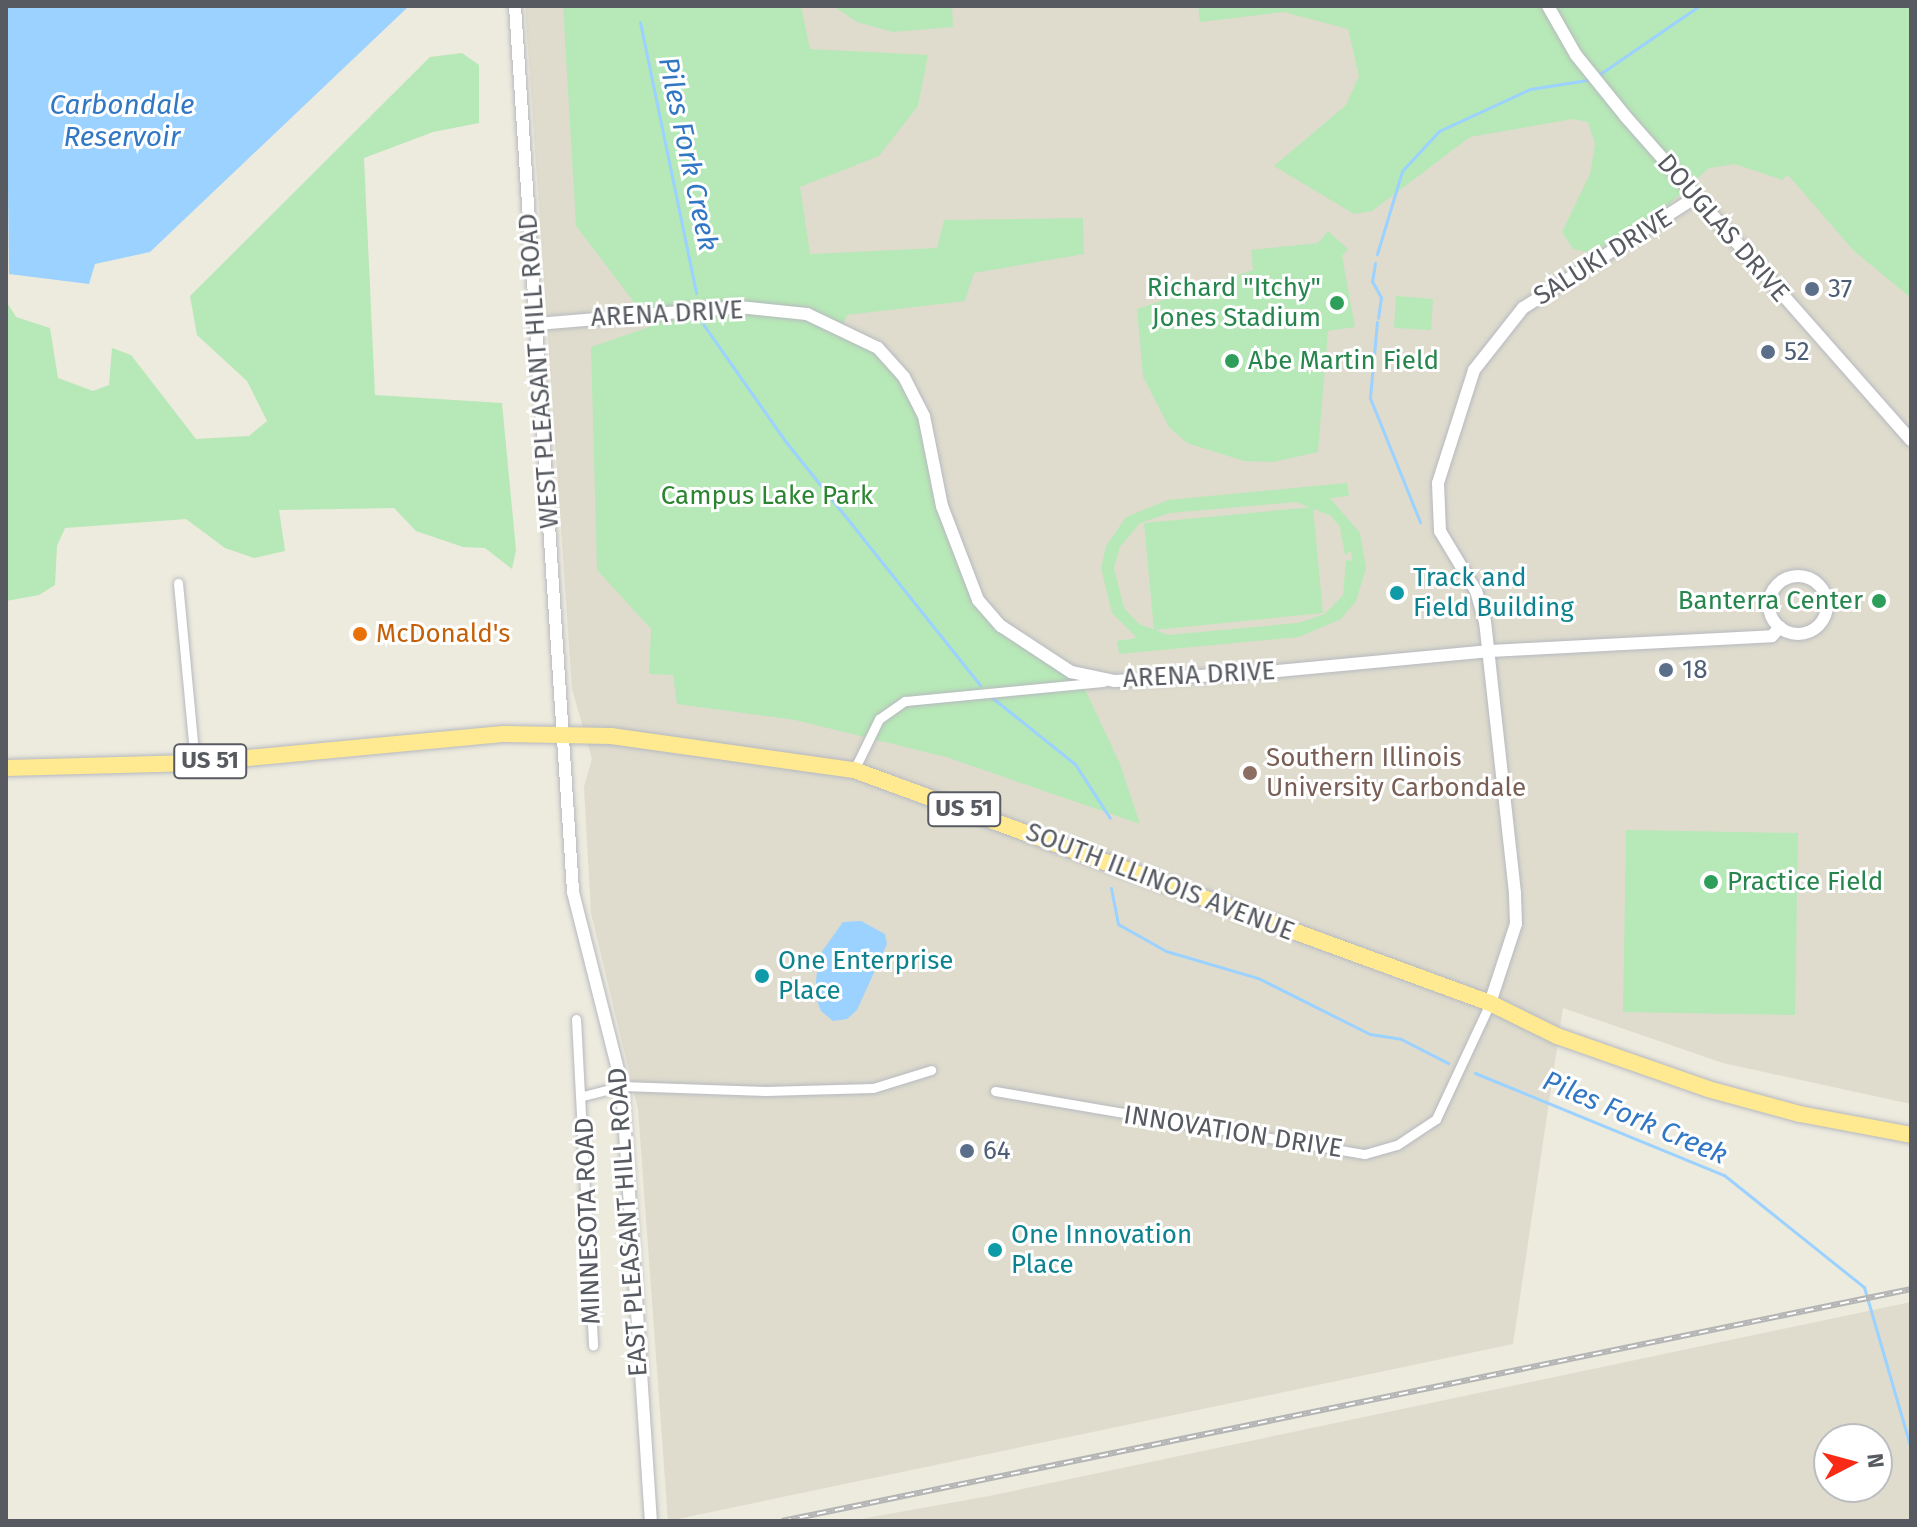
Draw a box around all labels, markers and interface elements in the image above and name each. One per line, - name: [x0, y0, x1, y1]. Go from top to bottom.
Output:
- water label: Piles Fork Creek: [651, 54, 725, 254]
- water label: Carbondale Reservoir: [50, 88, 194, 154]
- street label: DOUGLAS DRIVE: [1650, 148, 1796, 308]
- street label: SALUKI DRIVE: [1528, 202, 1678, 312]
- street label: WEST PLEASANT HILL ROAD: [512, 212, 566, 530]
- place label: Richard "Itchy" Jones Stadium: [1147, 272, 1321, 334]
- place label: 37: [1828, 273, 1852, 305]
- marker: 37: [1803, 280, 1821, 298]
- street label: ARENA DRIVE: [590, 294, 744, 334]
- marker: Richard "Itchy" Jones Stadium: [1328, 294, 1346, 312]
- place label: 52: [1784, 336, 1810, 368]
- marker: 52: [1759, 343, 1777, 361]
- place label: Abe Martin Field: [1248, 345, 1439, 377]
- marker: Abe Martin Field: [1223, 352, 1241, 370]
- park label: Campus Lake Park: [661, 480, 873, 512]
- place label: Track and Field Building: [1413, 562, 1574, 624]
- marker: Track and Field Building: [1388, 584, 1406, 602]
- place label: Banterra Center: [1678, 585, 1863, 617]
- marker: Banterra Center: [1870, 592, 1888, 610]
- place label: McDonald's: [376, 618, 510, 650]
- marker: McDonald's: [351, 625, 369, 643]
- place label: 18: [1682, 654, 1708, 686]
- street label: ARENA DRIVE: [1122, 655, 1276, 695]
- marker: 18: [1657, 661, 1675, 679]
- road number: US 51: [172, 741, 248, 781]
- place label: Southern Illinois University Carbondale: [1266, 742, 1526, 804]
- marker: Southern Illinois University Carbondale: [1241, 764, 1259, 782]
- road number: US 51: [926, 789, 1002, 829]
- street label: SOUTH ILLINOIS AVENUE: [1021, 816, 1299, 948]
- place label: Practice Field: [1727, 866, 1883, 898]
- marker: Practice Field: [1702, 873, 1720, 891]
- place label: One Enterprise Place: [778, 945, 953, 1006]
- marker: One Enterprise Place: [753, 967, 771, 985]
- water label: Piles Fork Creek: [1538, 1064, 1732, 1172]
- street label: EAST PLEASANT HILL ROAD: [602, 1066, 654, 1378]
- street label: INNOVATION DRIVE: [1121, 1099, 1345, 1165]
- street label: MINNESOTA ROAD: [569, 1117, 607, 1325]
- place label: 64: [983, 1135, 1011, 1167]
- marker: 64: [958, 1142, 976, 1160]
- place label: One Innovation Place: [1011, 1219, 1192, 1280]
- marker: One Innovation Place: [986, 1241, 1004, 1259]
- north arrow: [1813, 1423, 1893, 1503]
- text: N: [1861, 1452, 1890, 1469]

